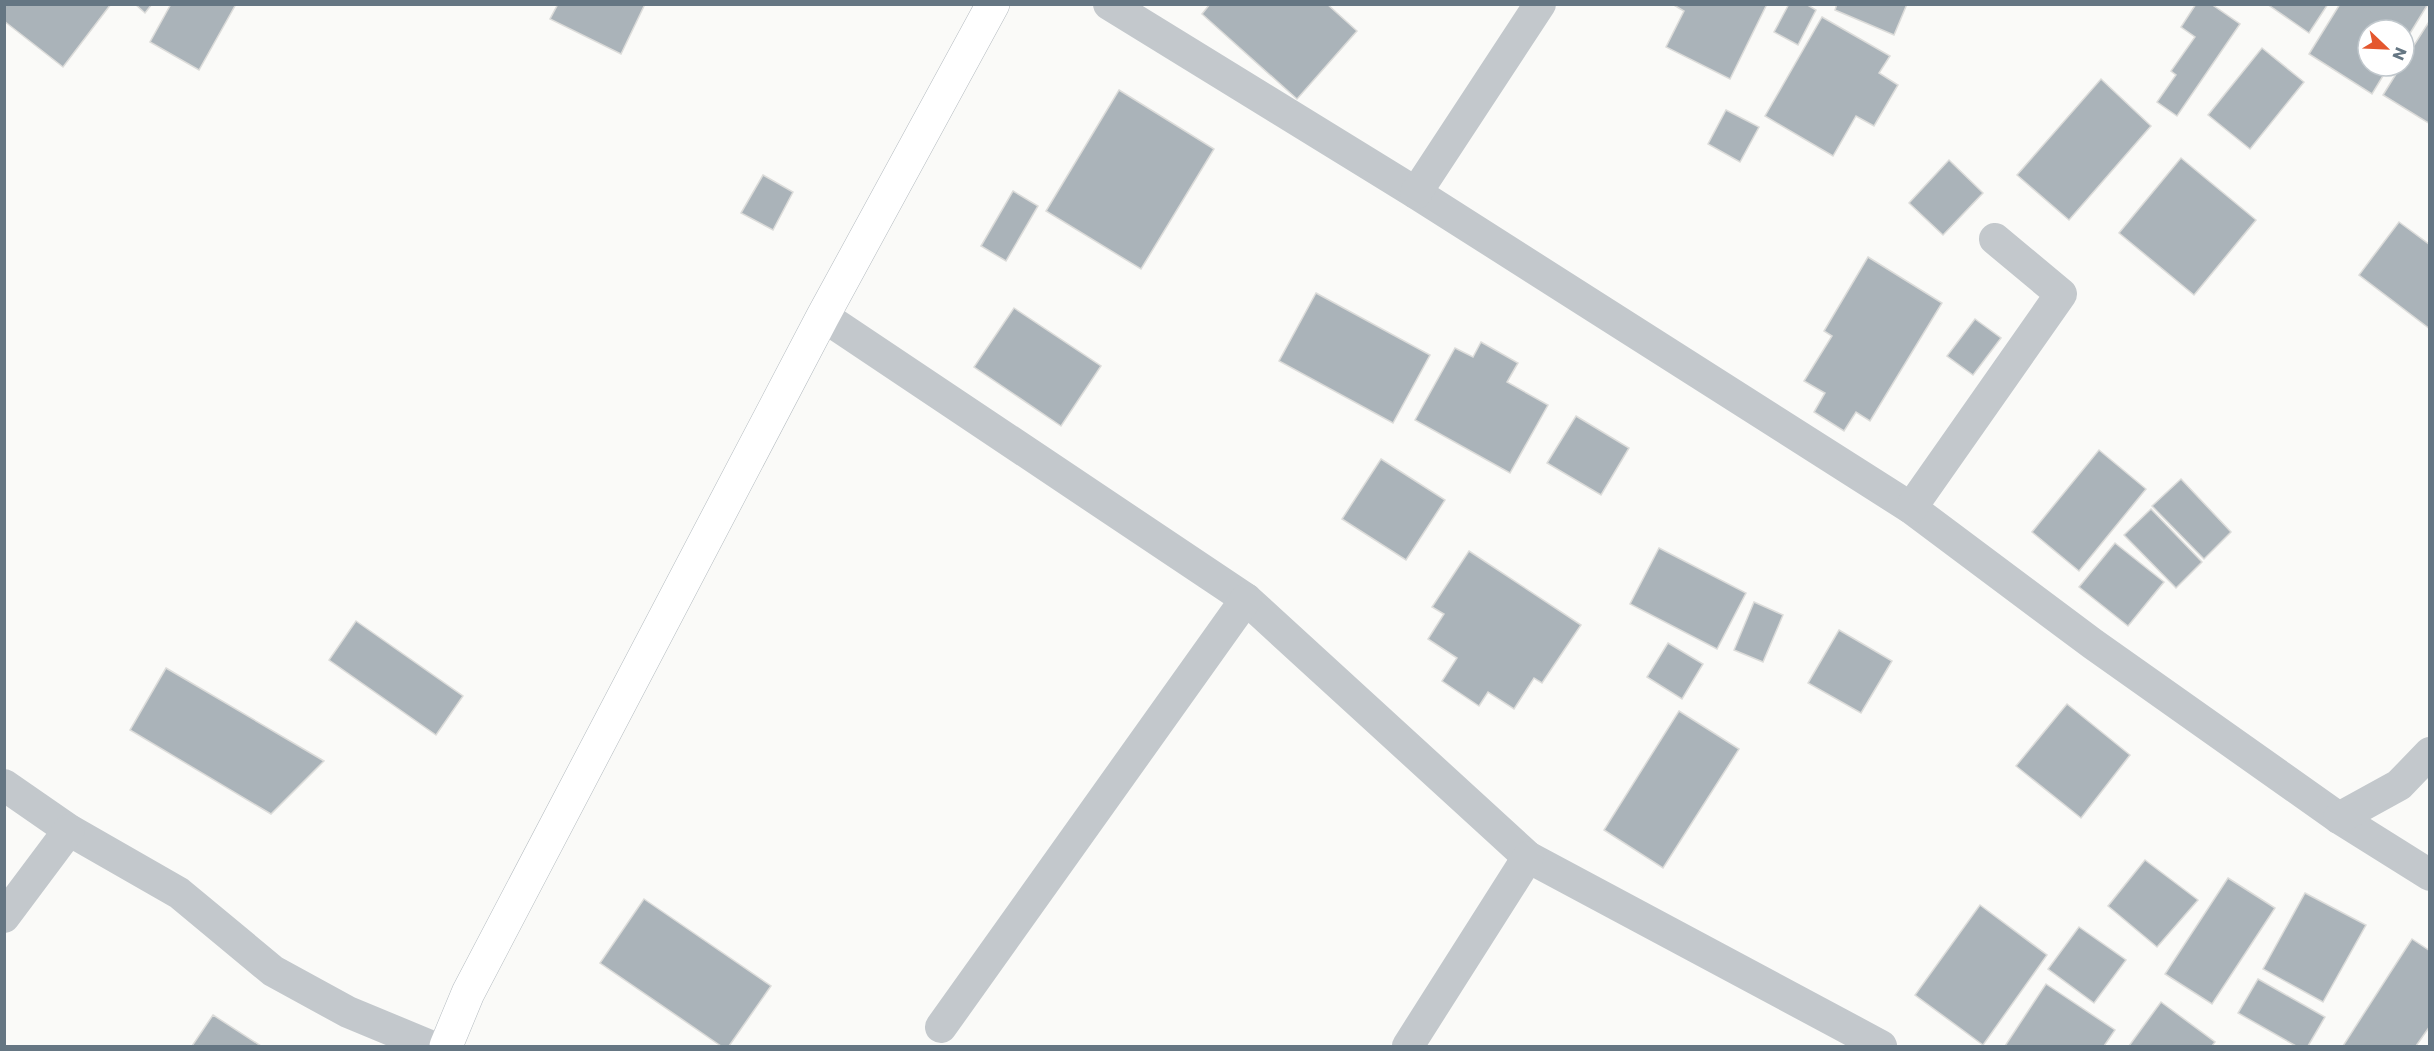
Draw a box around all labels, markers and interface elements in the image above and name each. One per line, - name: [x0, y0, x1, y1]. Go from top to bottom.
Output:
- north arrow: [2356, 18, 2416, 78]
- text: N: [2386, 44, 2412, 64]

